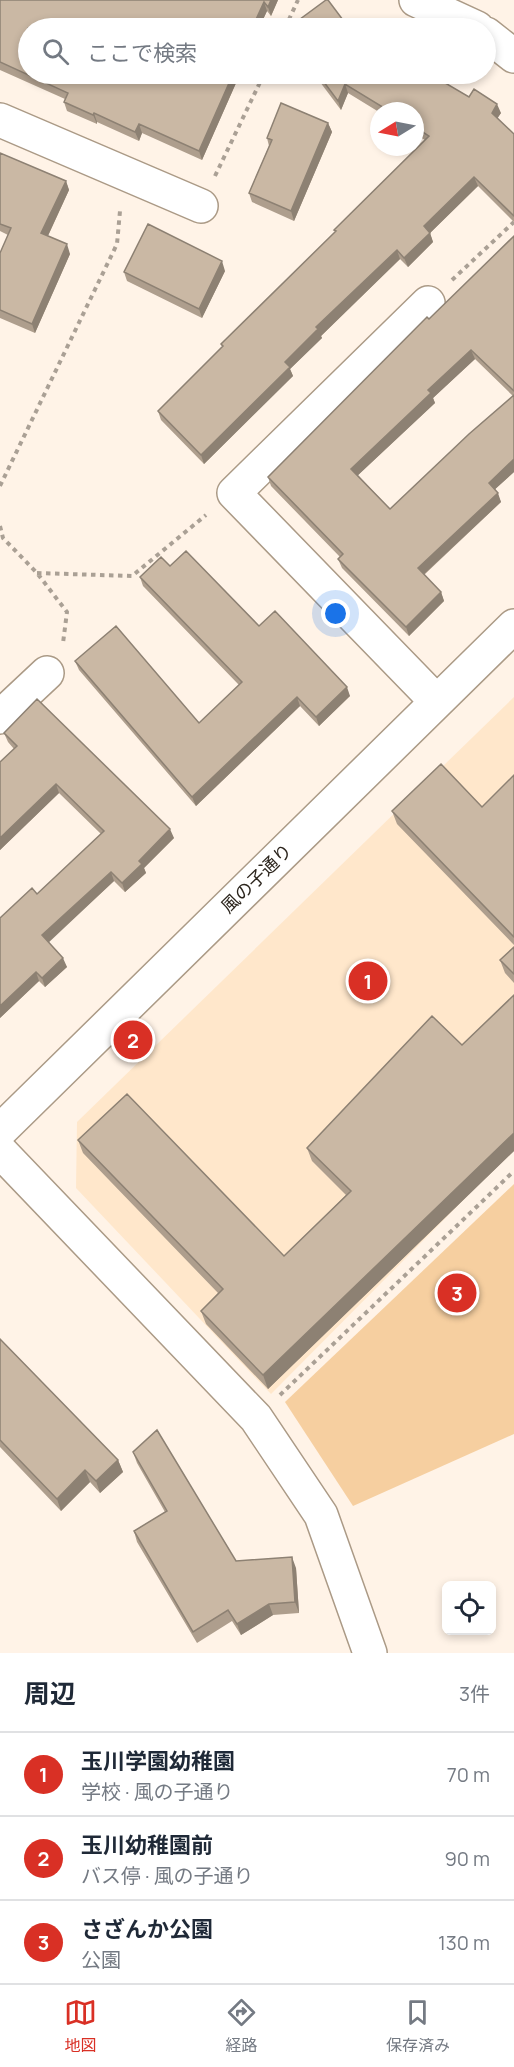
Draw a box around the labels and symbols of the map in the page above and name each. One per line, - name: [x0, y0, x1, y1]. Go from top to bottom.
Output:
- north arrow: [370, 102, 424, 156]
- your location: [321, 599, 350, 628]
- street label: 風の子通り: [215, 838, 297, 918]
- pin: 1: [348, 958, 388, 1004]
- pin: 2: [114, 1018, 152, 1062]
- pin: 3: [438, 1270, 476, 1316]

